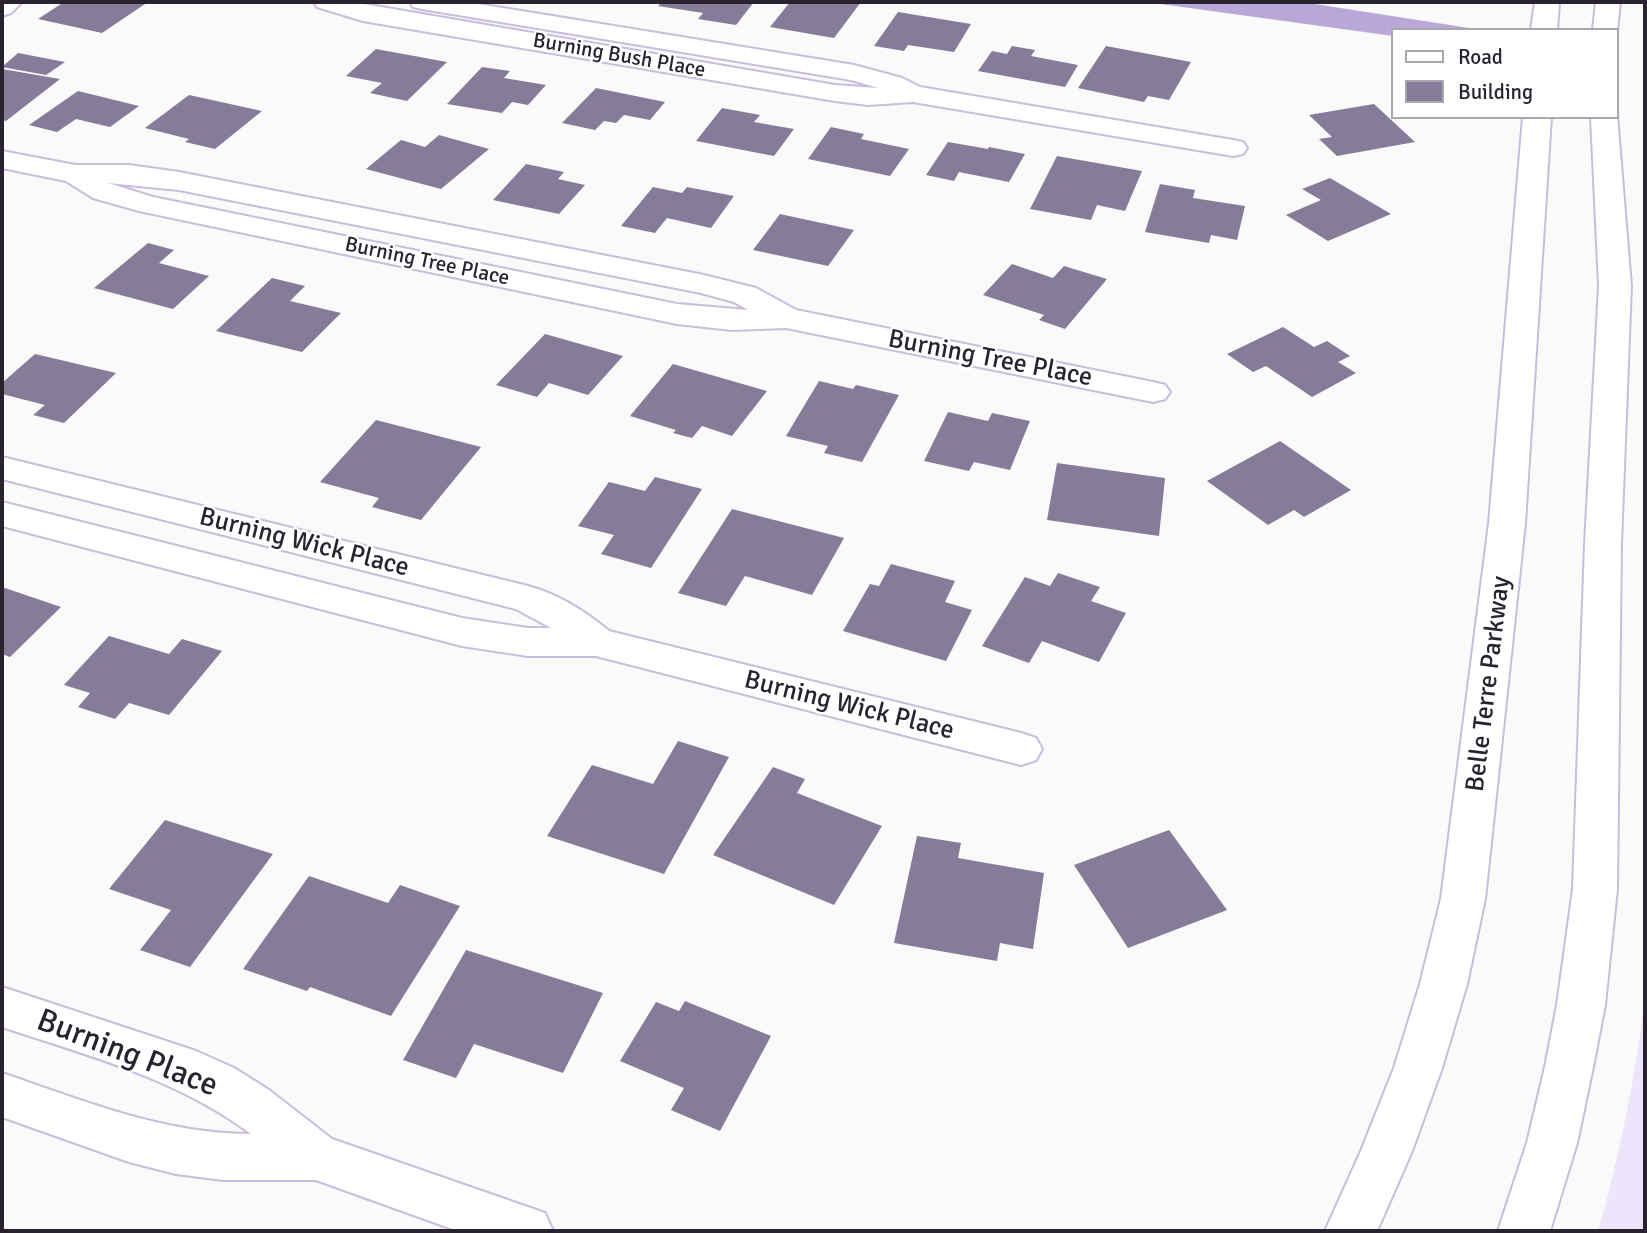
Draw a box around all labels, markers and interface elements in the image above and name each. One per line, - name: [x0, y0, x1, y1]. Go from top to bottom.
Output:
- street label: Burning Bush Place: [531, 28, 707, 84]
- legend: [1392, 28, 1619, 119]
- text: Road: [1458, 44, 1503, 70]
- text: Building: [1458, 79, 1533, 105]
- street label: Burning Tree Place: [342, 232, 512, 292]
- street label: Burning Tree Place: [885, 324, 1095, 394]
- street label: Burning Wick Place: [196, 502, 412, 584]
- street label: Belle Terre Parkway: [1460, 575, 1518, 793]
- street label: Burning Wick Place: [741, 665, 957, 747]
- street label: Burning Place: [31, 1002, 223, 1106]

